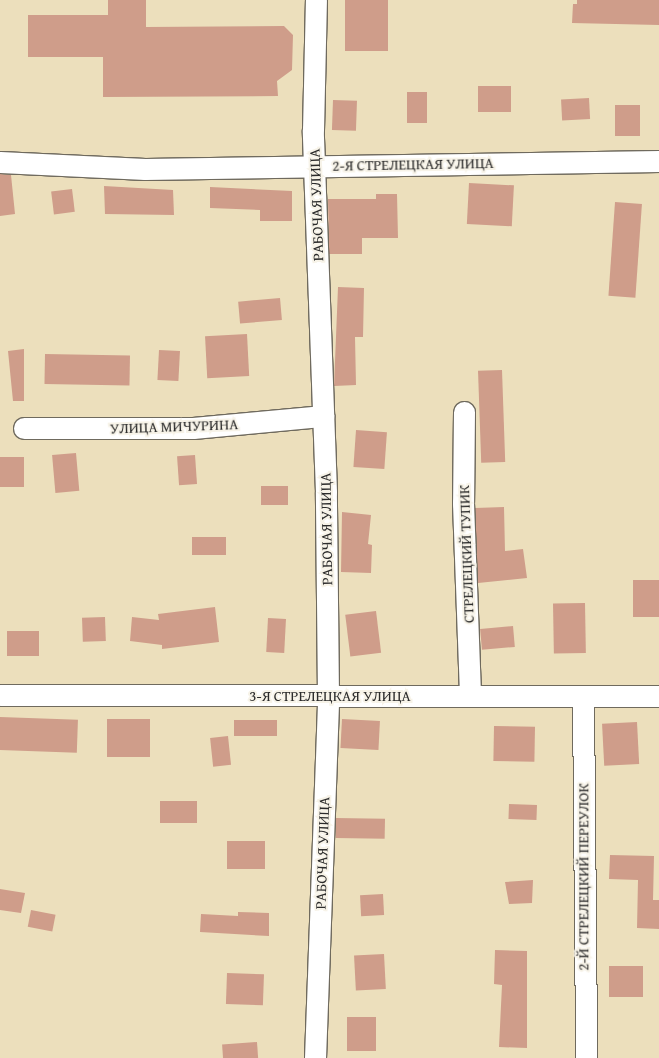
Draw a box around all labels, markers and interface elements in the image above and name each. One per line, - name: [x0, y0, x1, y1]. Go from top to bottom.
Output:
- street label: РАБОЧАЯ УЛИЦА: [305, 148, 327, 262]
- street label: 2-Я СТРЕЛЕЦКАЯ УЛИЦА: [332, 154, 494, 174]
- street label: УЛИЦА МИЧУРИНА: [110, 415, 238, 437]
- street label: РАБОЧАЯ УЛИЦА: [316, 473, 336, 585]
- street label: СТРЕЛЕЦКИЙ ТУПИК: [455, 485, 477, 623]
- street label: 3-Я СТРЕЛЕЦКАЯ УЛИЦА: [249, 687, 411, 705]
- street label: 2-Й СТРЕЛЕЦКИЙ ПЕРЕУЛОК: [574, 783, 592, 971]
- street label: РАБОЧАЯ УЛИЦА: [311, 796, 333, 910]

